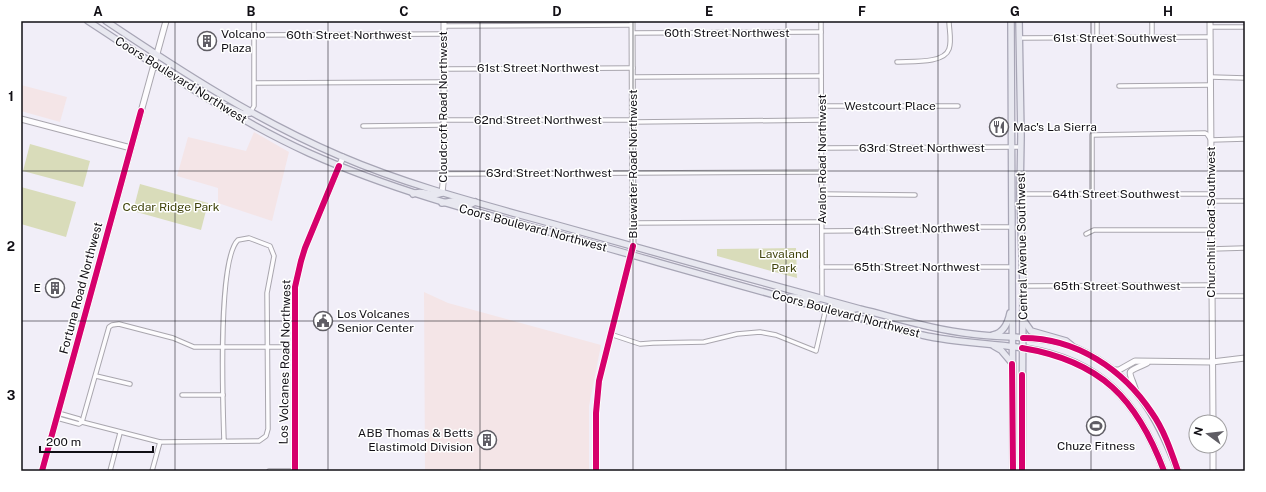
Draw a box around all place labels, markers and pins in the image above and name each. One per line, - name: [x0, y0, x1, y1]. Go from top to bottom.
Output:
- place label: Volcano Plaza: [221, 27, 266, 55]
- building icon: Volcano Plaza: [196, 30, 218, 52]
- restaurant icon: Mac's La Sierra: [988, 116, 1010, 138]
- place label: Mac's La Sierra: [1013, 120, 1097, 134]
- building icon: E: [44, 277, 66, 299]
- place label: E: [34, 281, 41, 295]
- place label: Los Volcanes Senior Center: [337, 307, 414, 335]
- public building icon: Los Volcanes Senior Center: [312, 310, 334, 332]
- sports icon: Chuze Fitness: [1085, 415, 1107, 437]
- place label: ABB Thomas & Betts Elastimold Division: [358, 426, 473, 454]
- building icon: ABB Thomas & Betts Elastimold Division: [476, 429, 498, 451]
- place label: Chuze Fitness: [1057, 439, 1135, 453]

